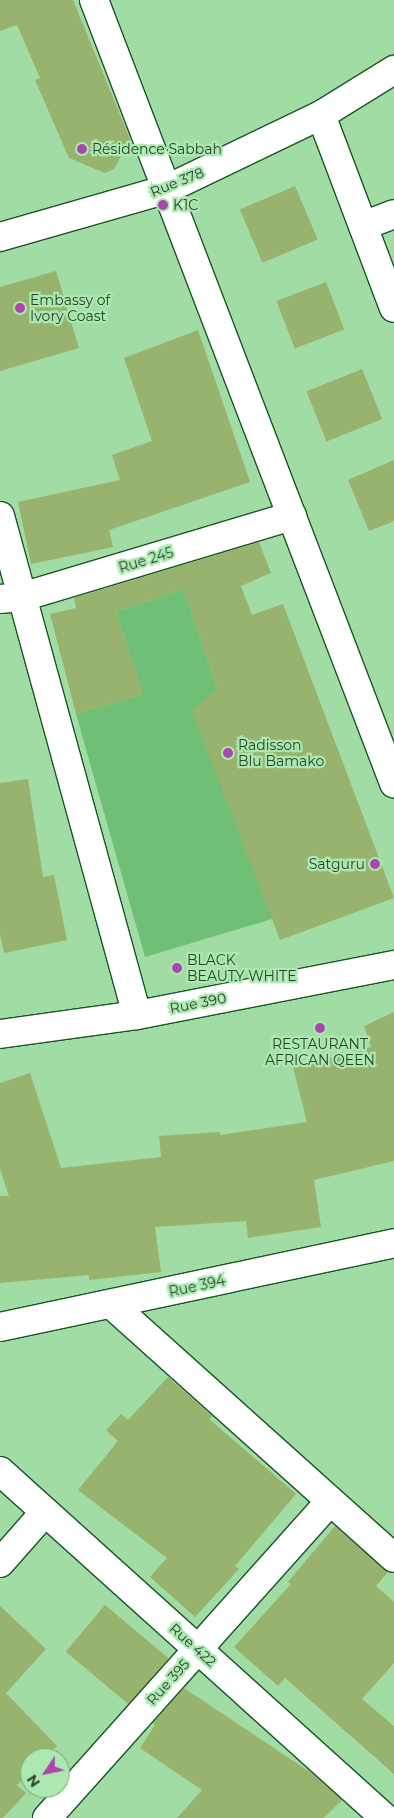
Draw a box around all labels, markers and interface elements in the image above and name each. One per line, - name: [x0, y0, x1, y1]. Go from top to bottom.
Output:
- place label: Résidence Sabbah: [92, 141, 222, 157]
- marker: Résidence Sabbah: [76, 143, 88, 155]
- street label: Rue 378: [148, 164, 206, 200]
- place label: K1C: [173, 197, 198, 213]
- marker: K1C: [157, 199, 169, 211]
- place label: Embassy of Ivory Coast: [30, 292, 110, 324]
- marker: Embassy of Ivory Coast: [14, 302, 26, 314]
- street label: Rue 245: [117, 544, 175, 576]
- place label: Radisson Blu Bamako: [238, 737, 324, 770]
- marker: Radisson Blu Bamako: [222, 747, 234, 759]
- place label: Satguru: [309, 856, 365, 872]
- marker: Satguru: [369, 858, 381, 870]
- place label: BLACK BEAUTY WHITE: [187, 952, 297, 984]
- marker: BLACK BEAUTY WHITE: [171, 962, 183, 974]
- street label: Rue 390: [168, 989, 228, 1017]
- marker: RESTAURANT AFRICAN QEEN: [314, 1022, 326, 1034]
- place label: RESTAURANT AFRICAN QEEN: [265, 1036, 375, 1068]
- street label: Rue 394: [167, 1272, 227, 1300]
- street label: Rue 422: [166, 1620, 220, 1670]
- street label: Rue 395: [143, 1656, 193, 1708]
- north arrow: [20, 1748, 70, 1798]
- text: N: [23, 1771, 44, 1791]

